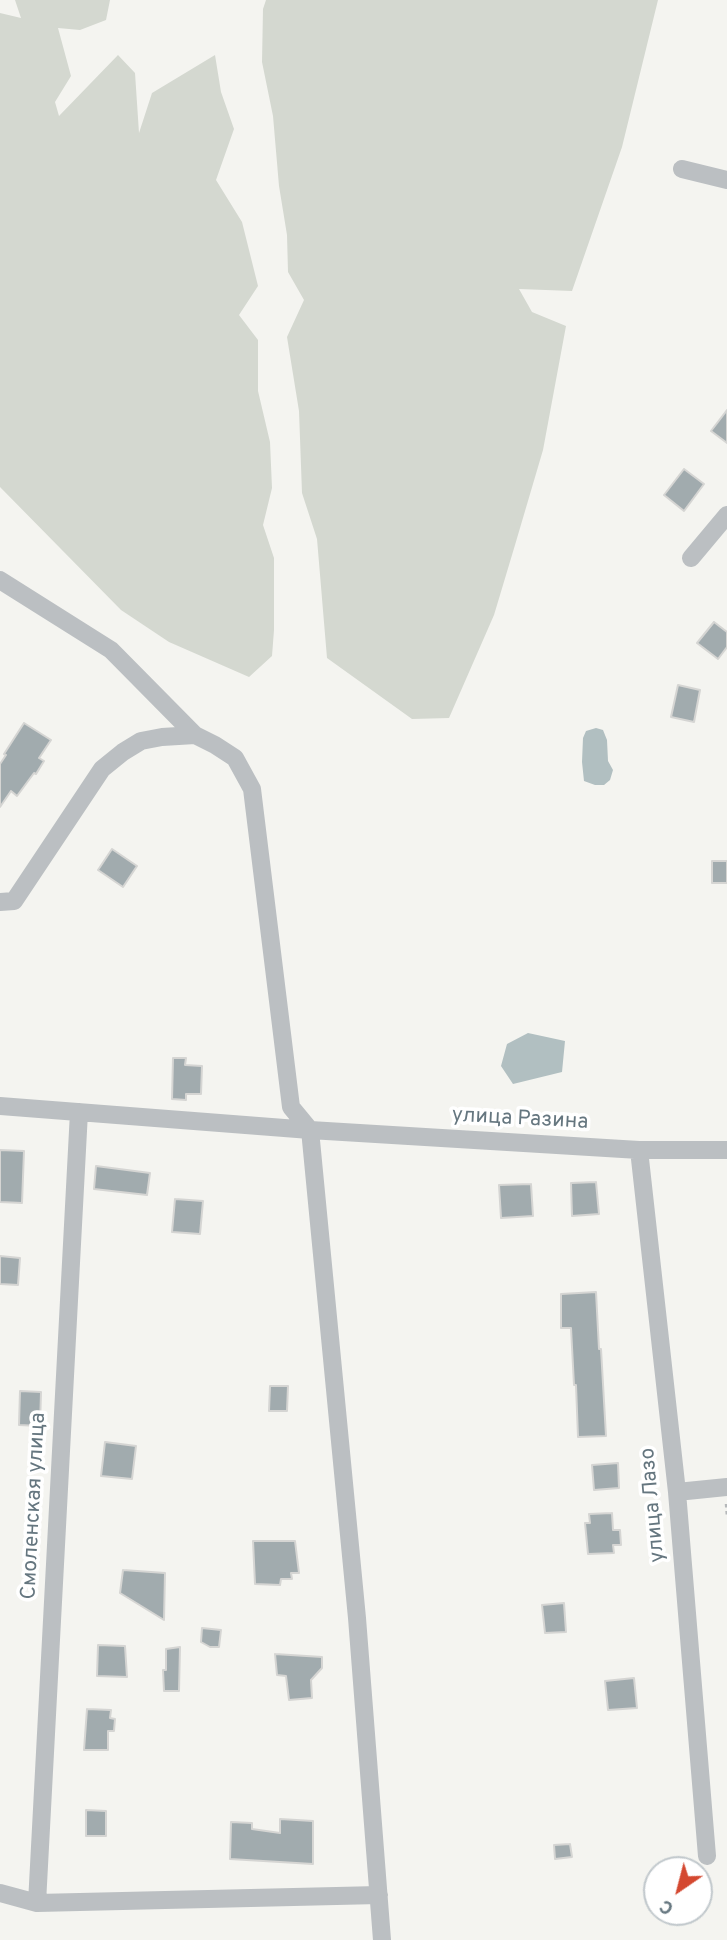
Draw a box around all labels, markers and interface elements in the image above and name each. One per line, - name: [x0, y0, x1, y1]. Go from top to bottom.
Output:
- street label: улица Разина: [451, 1104, 589, 1136]
- street label: Смоленская улица: [18, 1412, 52, 1600]
- street label: улица Лазо: [636, 1447, 672, 1563]
- north arrow: [643, 1856, 713, 1926]
- text: С: [655, 1893, 679, 1920]

